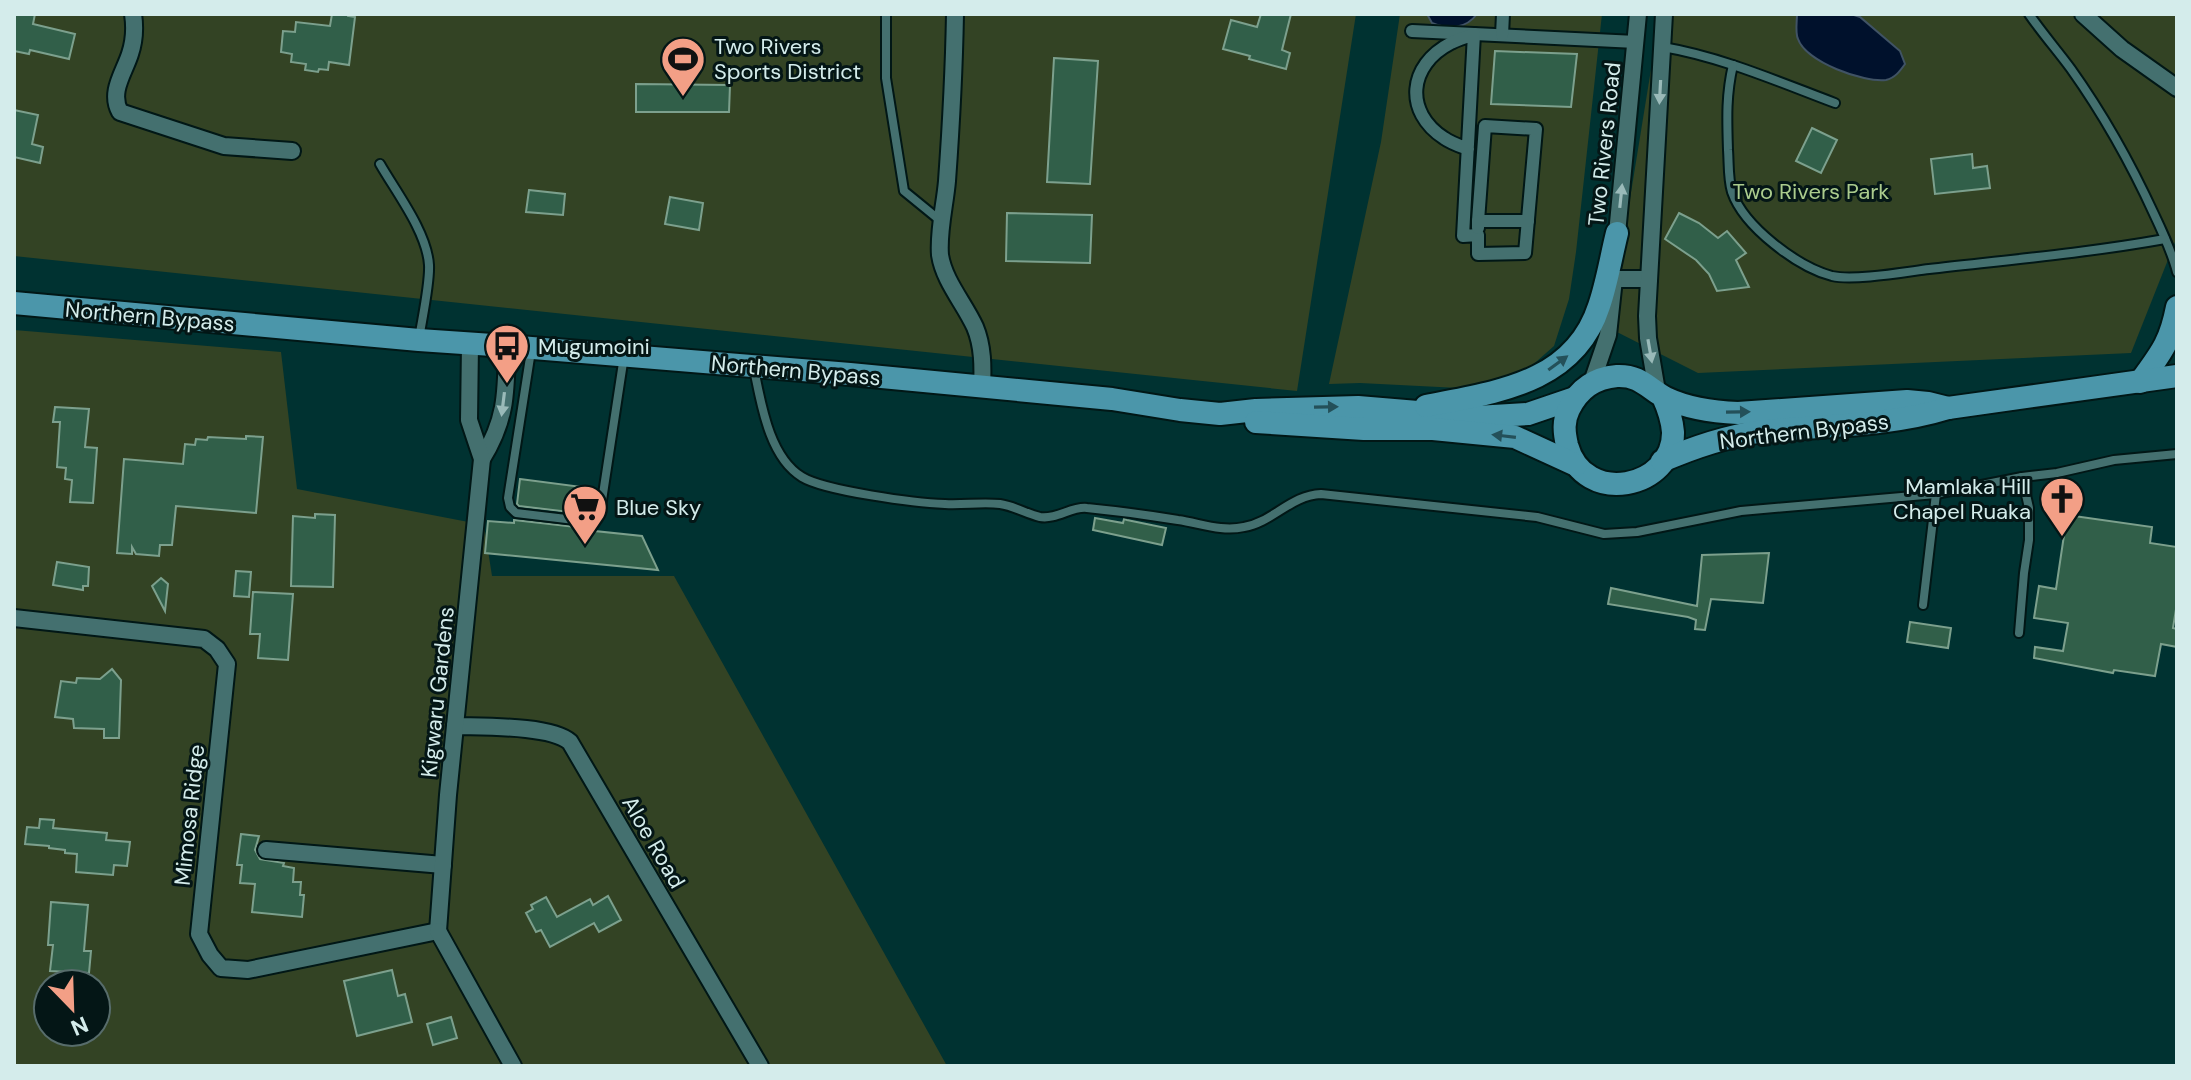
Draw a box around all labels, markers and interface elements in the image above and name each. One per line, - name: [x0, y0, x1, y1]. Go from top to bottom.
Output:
- place label: Two Rivers Sports District: [714, 32, 861, 86]
- sports icon: Two Rivers Sports District: [659, 35, 707, 98]
- street label: Two Rivers Road: [1581, 61, 1628, 227]
- one-way arrow: [1653, 80, 1666, 105]
- park label: Two Rivers Park: [1733, 177, 1889, 206]
- one-way arrow: [1615, 183, 1628, 208]
- street label: Northern Bypass: [64, 295, 236, 338]
- bus stop icon: Mugumoini: [483, 322, 531, 385]
- place label: Mugumoini: [538, 332, 650, 361]
- one-way arrow: [1645, 339, 1657, 364]
- street label: Northern Bypass: [710, 349, 882, 392]
- one-way arrow: [1548, 355, 1569, 371]
- one-way arrow: [496, 392, 509, 417]
- one-way arrow: [1314, 401, 1339, 413]
- one-way arrow: [1726, 406, 1751, 418]
- street label: Northern Bypass: [1718, 407, 1890, 456]
- one-way arrow: [1491, 430, 1516, 443]
- place label: Mamlaka Hill Chapel Ruaka: [1893, 472, 2031, 526]
- church icon: Mamlaka Hill Chapel Ruaka: [2038, 475, 2086, 538]
- supermarket icon: Blue Sky: [561, 483, 609, 546]
- place label: Blue Sky: [616, 493, 701, 522]
- street label: Kigwaru Gardens: [414, 605, 461, 779]
- street label: Mimosa Ridge: [168, 743, 211, 887]
- street label: Aloe Road: [615, 791, 692, 894]
- north arrow: [32, 968, 112, 1048]
- text: N: [67, 1009, 93, 1042]

